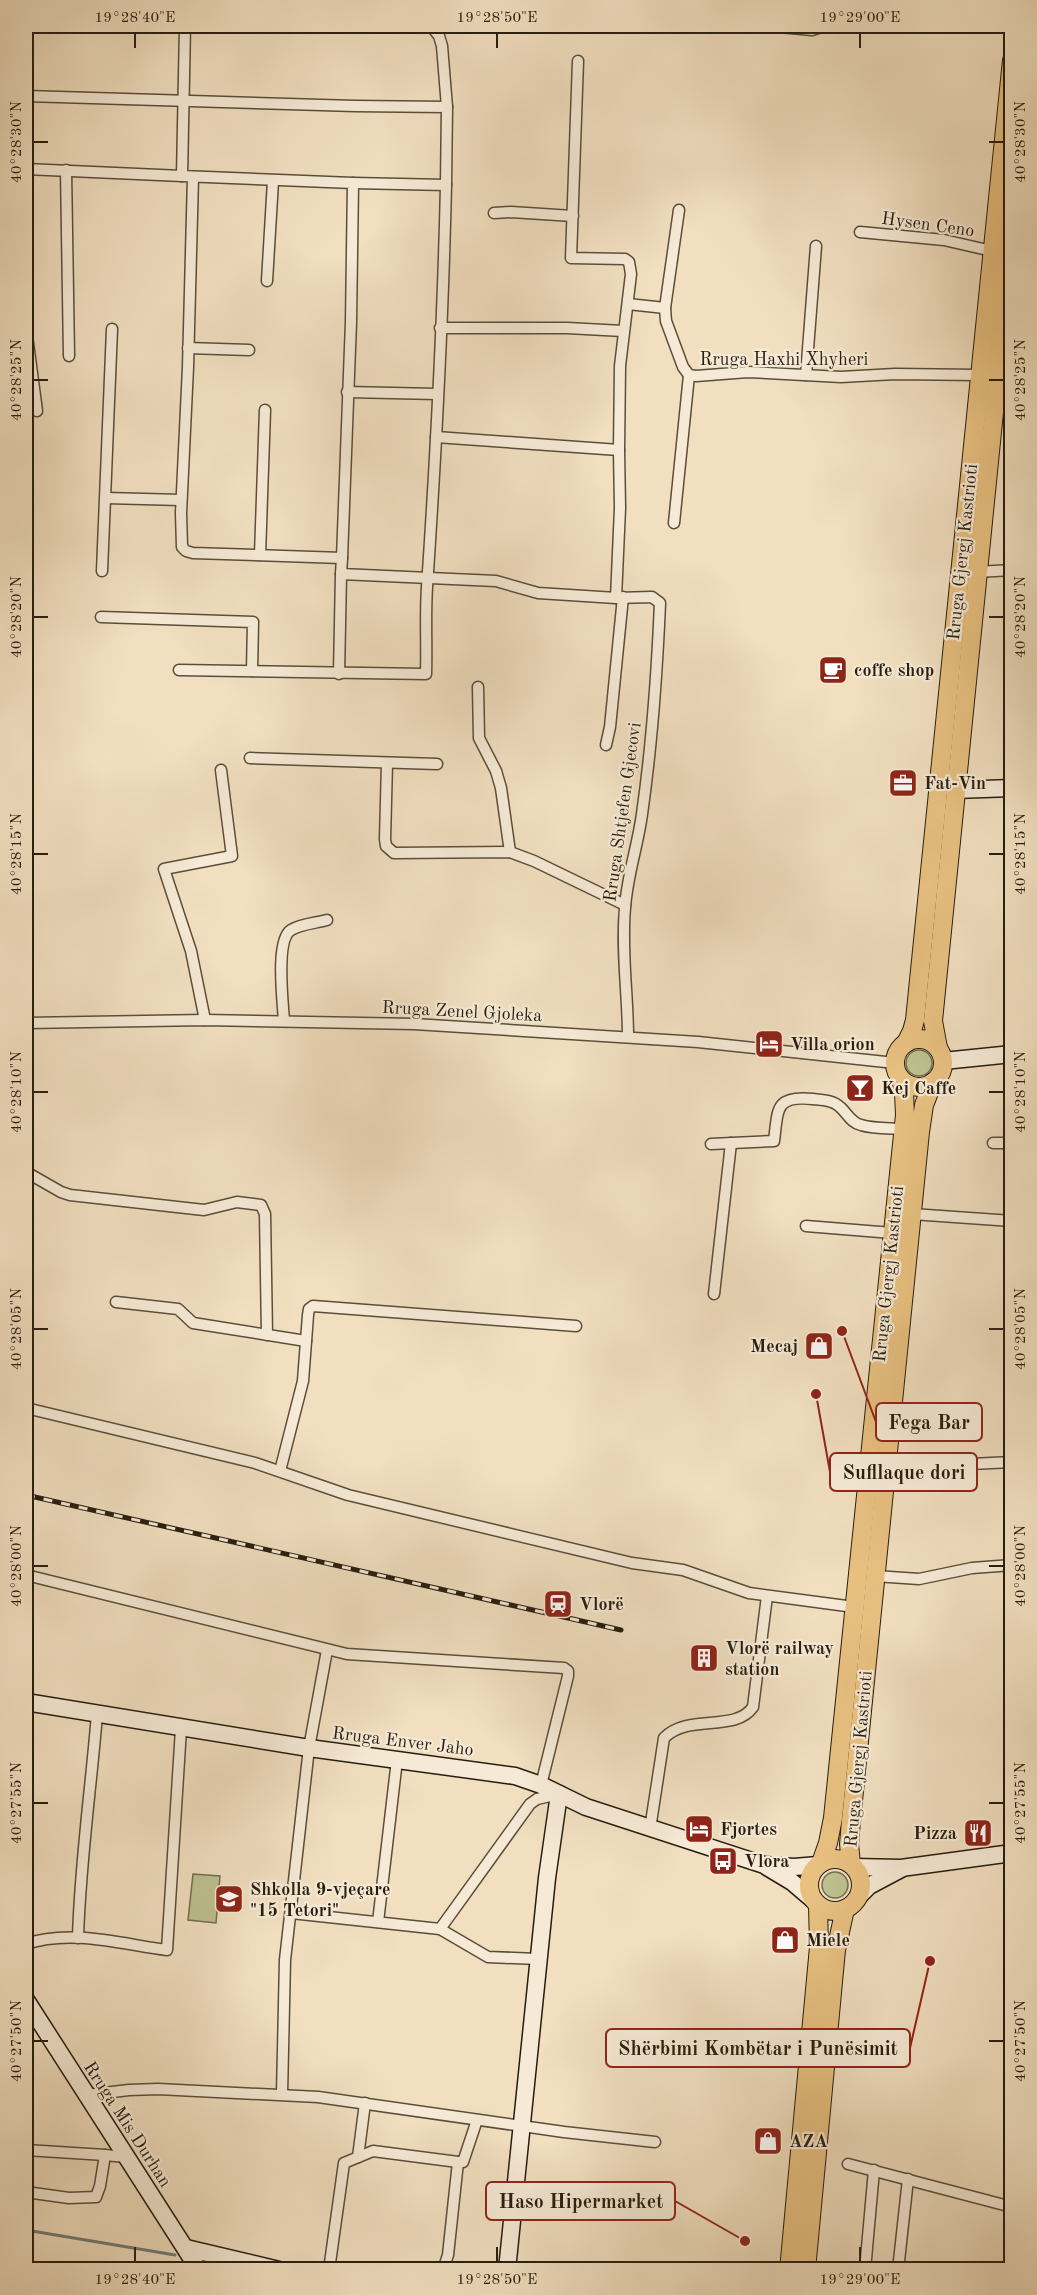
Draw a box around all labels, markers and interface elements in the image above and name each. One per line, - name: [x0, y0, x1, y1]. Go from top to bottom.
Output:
- text: 19°28'40"E: [95, 11, 175, 26]
- text: 19°28'50"E: [457, 11, 537, 26]
- text: 19°29'00"E: [820, 11, 900, 26]
- text: 40°28'30"N: [10, 101, 25, 183]
- text: 40°28'30"N: [1014, 101, 1029, 183]
- street label: Hysen Ceno: [880, 210, 976, 240]
- text: 40°28'25"N: [10, 339, 25, 421]
- text: 40°28'25"N: [1014, 339, 1029, 421]
- street label: Rruga Haxhi Xhyheri: [700, 351, 869, 369]
- street label: Rruga Gjergj Kastrioti: [945, 463, 981, 641]
- text: 40°28'20"N: [10, 576, 25, 658]
- text: 40°28'20"N: [1014, 576, 1029, 658]
- cafe icon: coffe shop: [817, 654, 849, 686]
- place label: coffe shop: [854, 662, 934, 680]
- street label: Rruga Shtjefen Gjecovi: [601, 721, 645, 903]
- office icon: Fat-Vin: [887, 767, 919, 799]
- place label: Fat-Vin: [924, 775, 986, 793]
- text: 40°28'15"N: [10, 813, 25, 895]
- text: 40°28'15"N: [1014, 813, 1029, 895]
- street label: Rruga Zenel Gjoleka: [381, 999, 543, 1025]
- hotel icon: Villa orion: [753, 1028, 785, 1060]
- place label: Villa orion: [790, 1036, 875, 1054]
- text: 40°28'10"N: [10, 1051, 25, 1133]
- text: 40°28'10"N: [1014, 1051, 1029, 1133]
- bar icon: Kej Caffe: [844, 1072, 876, 1104]
- place label: Kej Caffe: [881, 1080, 956, 1098]
- street label: Rruga Gjergj Kastrioti: [871, 1185, 907, 1363]
- text: 40°28'05"N: [10, 1288, 25, 1370]
- text: 40°28'05"N: [1014, 1288, 1029, 1370]
- shop icon: Mecaj: [803, 1330, 835, 1362]
- place label: Mecaj: [750, 1338, 798, 1356]
- callout: Fega Bar: [876, 1403, 982, 1441]
- text: Fega Bar: [888, 1414, 970, 1434]
- callout: Sufllaque dori: [830, 1453, 977, 1491]
- text: Sufllaque dori: [843, 1464, 966, 1484]
- text: 40°28'00"N: [10, 1525, 25, 1607]
- text: 40°28'00"N: [1014, 1525, 1029, 1607]
- station icon: Vlorë: [542, 1588, 574, 1620]
- place label: Vlorë: [579, 1596, 624, 1614]
- place label: Vlorë railway station: [725, 1640, 834, 1679]
- building icon: Vlorë railway station: [688, 1642, 720, 1674]
- street label: Rruga Gjergj Kastrioti: [842, 1670, 876, 1848]
- street label: Rruga Enver Jaho: [331, 1724, 475, 1760]
- text: 40°27'55"N: [10, 1762, 25, 1844]
- text: 40°27'55"N: [1014, 1762, 1029, 1844]
- hotel icon: Fjortes: [683, 1813, 715, 1845]
- restaurant icon: Pizza: [962, 1817, 994, 1849]
- place label: Fjortes: [720, 1821, 777, 1839]
- place label: Pizza: [913, 1825, 957, 1843]
- bus stop icon: Vlora: [707, 1845, 739, 1877]
- place label: Vlora: [744, 1853, 789, 1871]
- place label: Shkolla 9-vjeçare "15 Tetori": [250, 1881, 390, 1920]
- school or university icon: Shkolla 9-vjeçare "15 Tetori": [213, 1883, 245, 1915]
- shop icon: Miele: [769, 1924, 801, 1956]
- place label: Miele: [806, 1932, 850, 1950]
- text: 40°27'50"N: [10, 2000, 25, 2082]
- text: 40°27'50"N: [1014, 2000, 1029, 2082]
- callout: Shërbimi Kombëtar i Punësimit: [606, 2029, 910, 2067]
- text: Shërbimi Kombëtar i Punësimit: [618, 2040, 898, 2060]
- street label: Rruga Mis Durhan: [80, 2059, 175, 2191]
- shop icon: AZA: [752, 2125, 784, 2157]
- place label: AZA: [789, 2133, 828, 2151]
- callout: Haso Hipermarket: [486, 2182, 675, 2220]
- text: Haso Hipermarket: [498, 2193, 664, 2213]
- text: 19°28'40"E: [95, 2273, 175, 2288]
- text: 19°28'50"E: [457, 2273, 537, 2288]
- text: 19°29'00"E: [820, 2273, 900, 2288]

